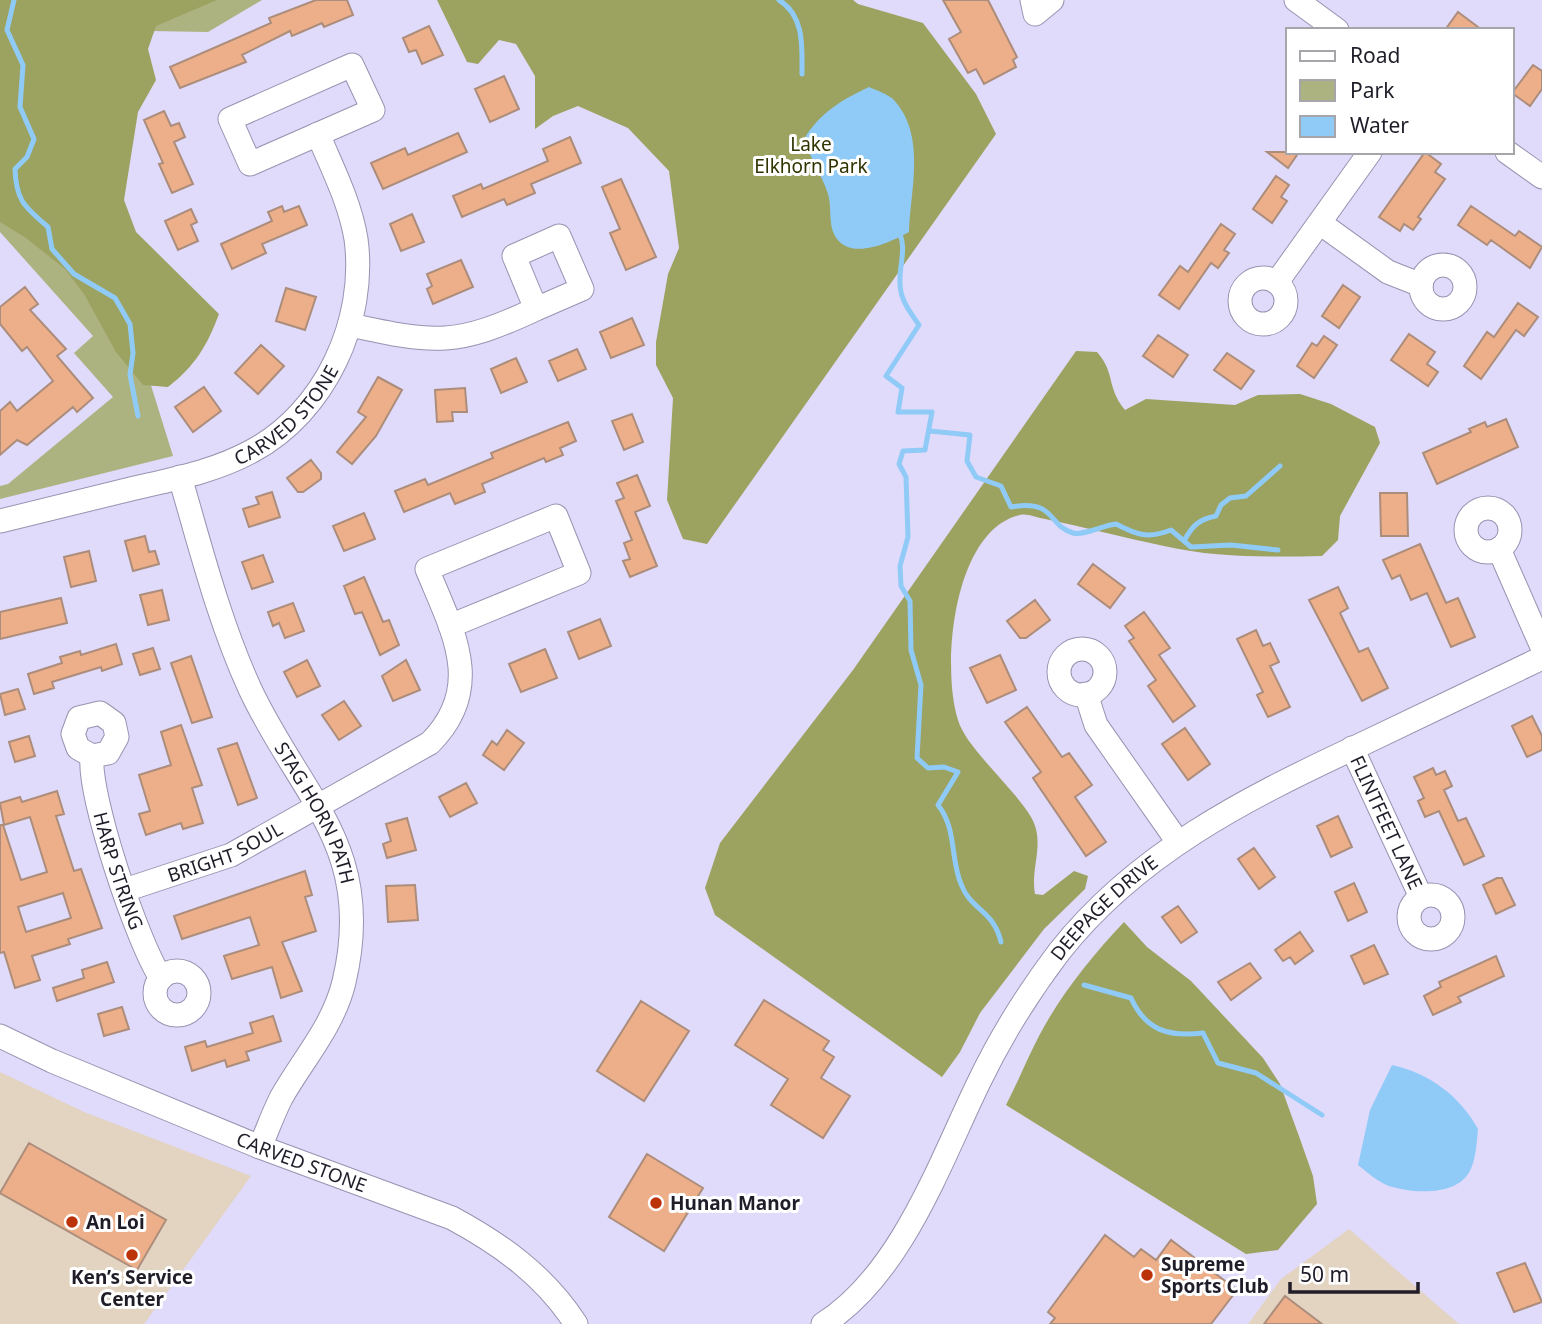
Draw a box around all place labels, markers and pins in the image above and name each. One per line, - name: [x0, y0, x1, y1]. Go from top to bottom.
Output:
- place label: Hunan Manor: [670, 1190, 800, 1216]
- marker: Hunan Manor: [648, 1195, 664, 1211]
- place label: An Loi: [86, 1209, 145, 1235]
- marker: An Loi: [64, 1214, 80, 1230]
- marker: Ken’s Service Center: [124, 1247, 140, 1263]
- place label: Supreme Sports Club: [1161, 1251, 1269, 1299]
- place label: Ken’s Service Center: [71, 1264, 193, 1312]
- marker: Supreme Sports Club: [1139, 1267, 1155, 1283]

